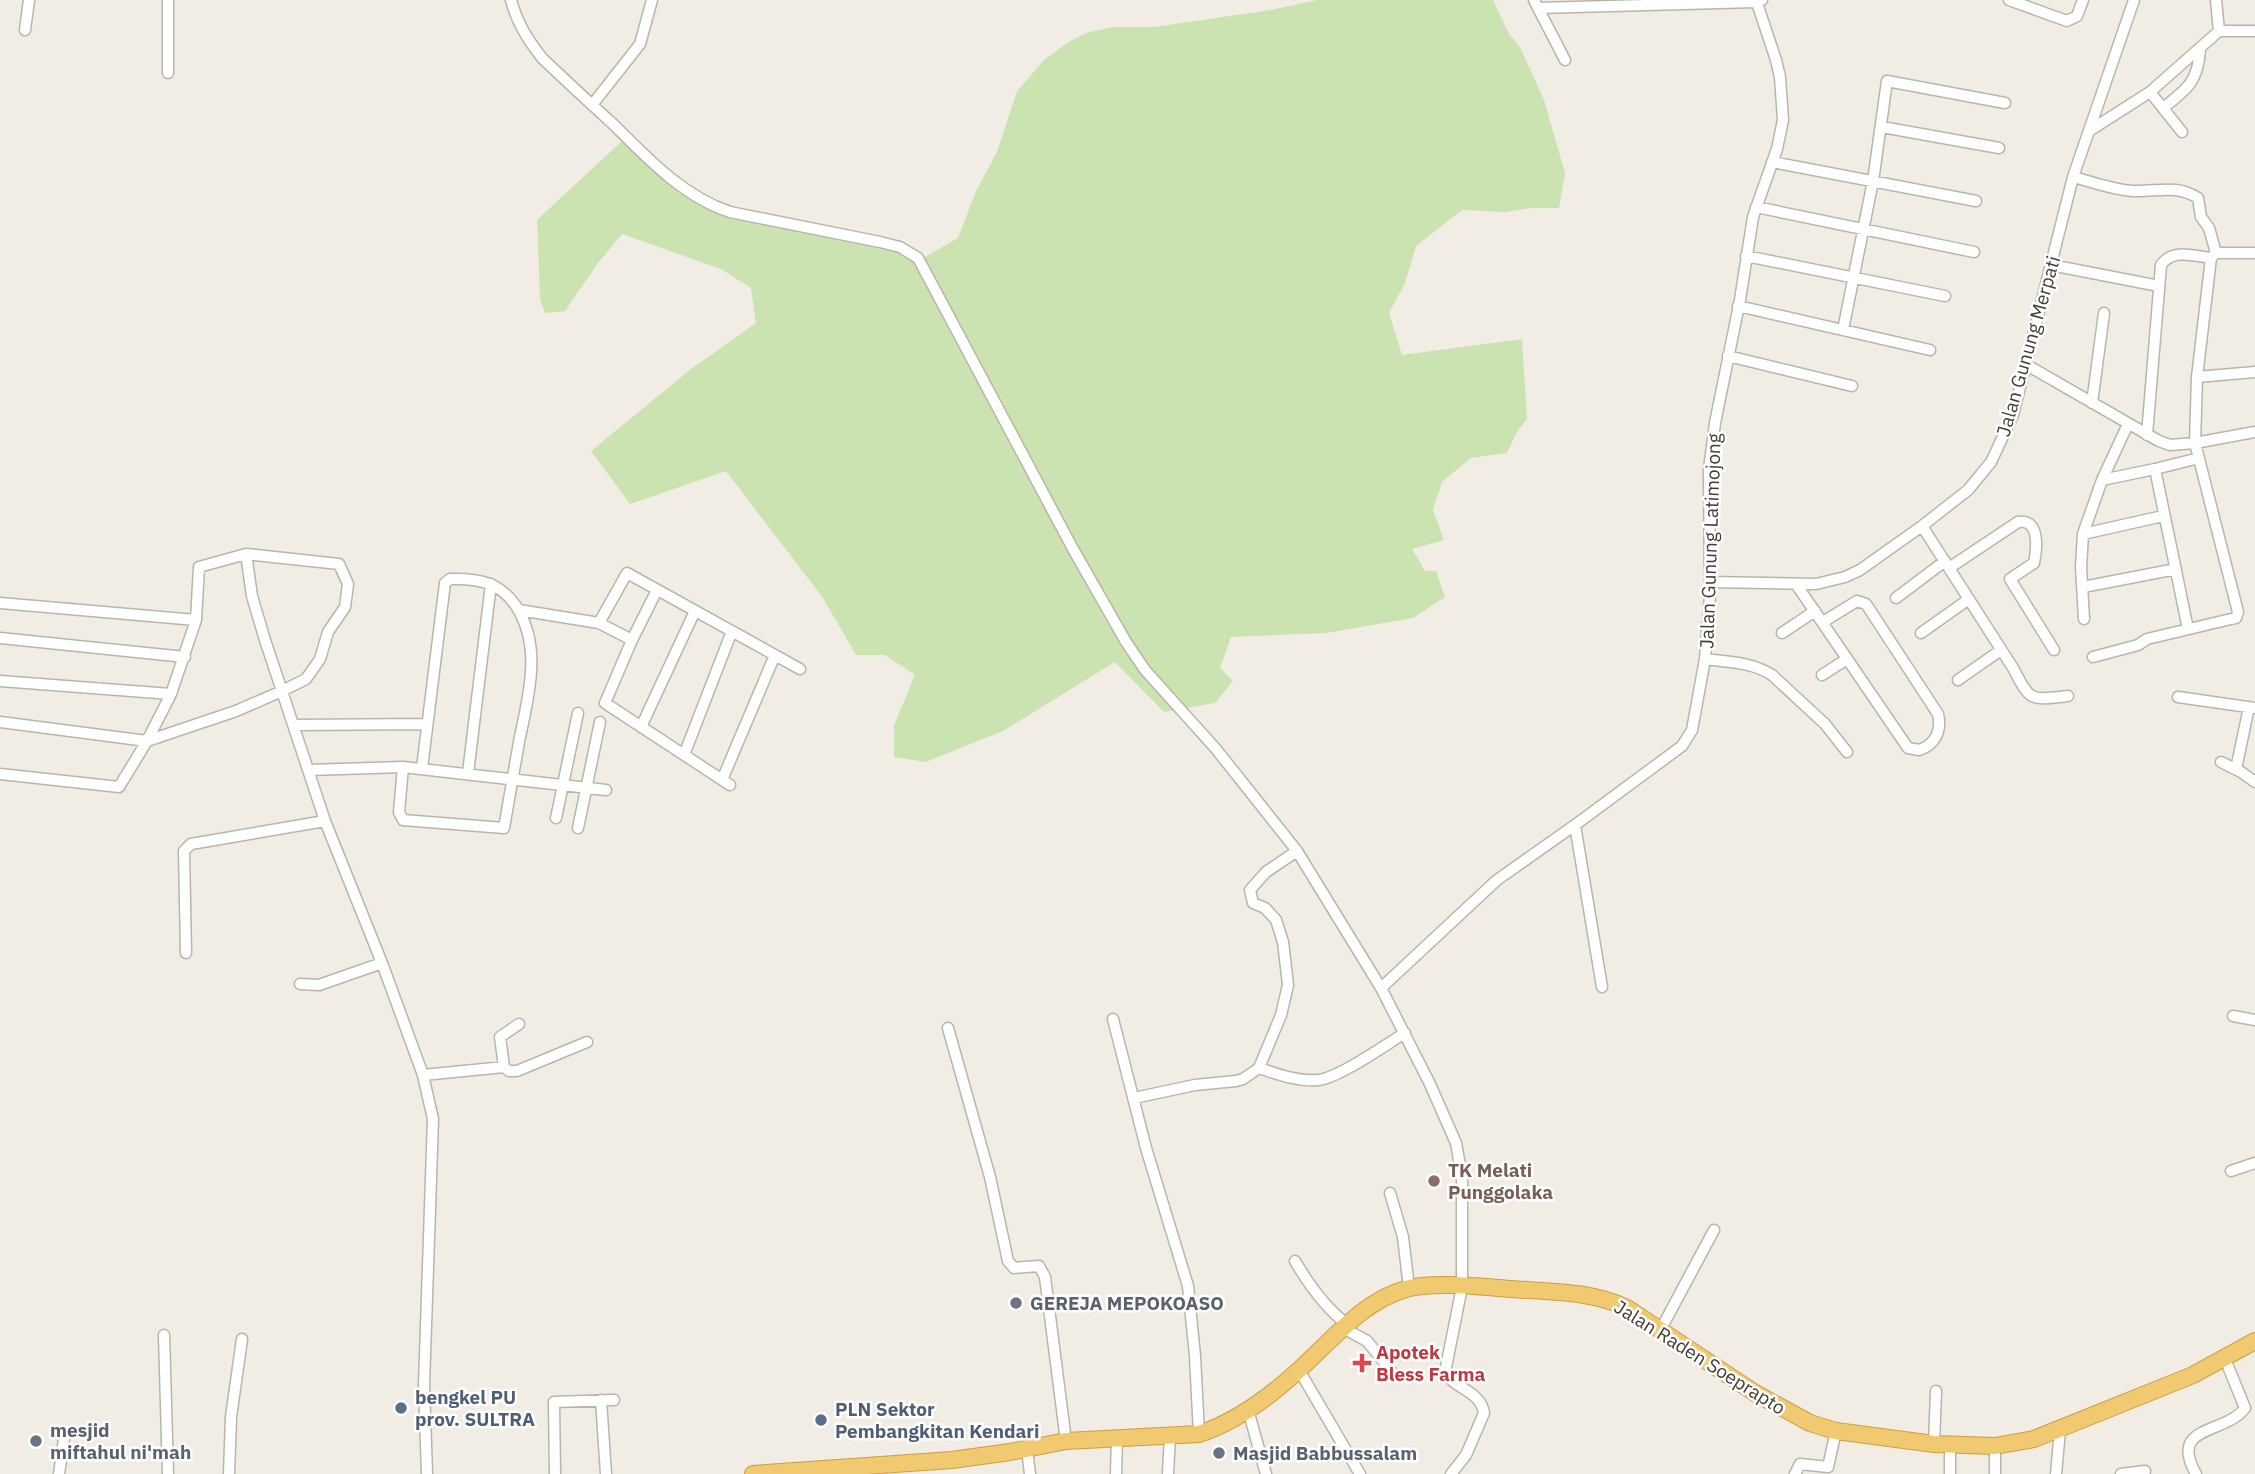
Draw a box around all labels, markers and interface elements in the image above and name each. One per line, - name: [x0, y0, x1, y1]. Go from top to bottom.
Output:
- street label: Jalan Gunung Merpati: [1991, 253, 2065, 439]
- street label: Jalan Gunung Latimojong: [1694, 433, 1726, 649]
- place label: TK Melati Punggolaka: [1448, 1158, 1553, 1204]
- marker: TK Melati Punggolaka: [1426, 1173, 1442, 1189]
- place label: GEREJA MEPOKOASO: [1030, 1291, 1224, 1315]
- street label: Jalan Raden Soeprapto: [1610, 1294, 1790, 1420]
- marker: GEREJA MEPOKOASO: [1008, 1295, 1024, 1311]
- place label: Apotek Bless Farma: [1376, 1340, 1485, 1386]
- marker: Apotek Bless Farma: [1354, 1355, 1370, 1371]
- place label: bengkel PU prov. SULTRA: [415, 1385, 535, 1431]
- place label: PLN Sektor Pembangkitan Kendari: [835, 1397, 1039, 1443]
- marker: bengkel PU prov. SULTRA: [393, 1400, 409, 1416]
- marker: PLN Sektor Pembangkitan Kendari: [813, 1412, 829, 1428]
- place label: mesjid miftahul ni'mah: [50, 1418, 191, 1464]
- marker: mesjid miftahul ni'mah: [28, 1433, 44, 1449]
- place label: Masjid Babbussalam: [1233, 1441, 1417, 1465]
- marker: Masjid Babbussalam: [1211, 1445, 1227, 1461]

